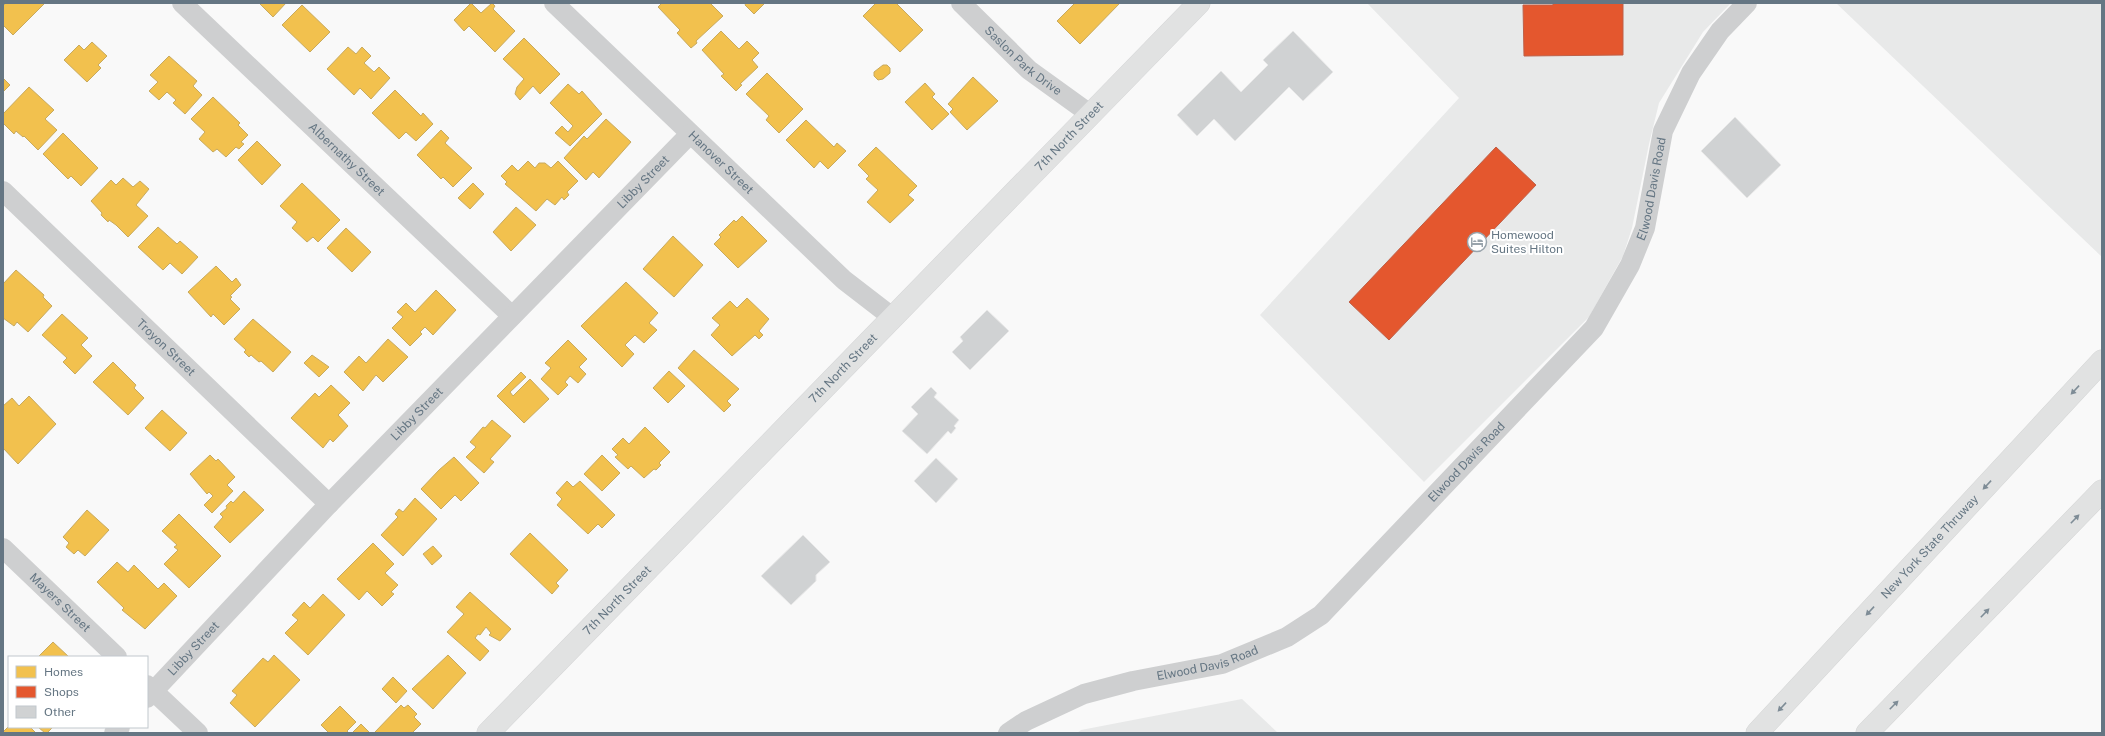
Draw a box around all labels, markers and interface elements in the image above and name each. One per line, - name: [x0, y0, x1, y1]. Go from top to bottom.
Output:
- street label: Saslon Park Drive: [982, 23, 1064, 98]
- street label: 7th North Street: [1032, 98, 1106, 174]
- street label: Albernathy Street: [306, 120, 388, 199]
- street label: Hanover Street: [686, 128, 757, 197]
- street label: Elwood Davis Road: [1634, 136, 1669, 243]
- street label: Libby Street: [614, 152, 672, 211]
- place label: Homewood Suites Hilton: [1491, 228, 1563, 256]
- hotel icon: Homewood Suites Hilton: [1466, 231, 1488, 253]
- street label: Troyon Street: [134, 316, 199, 379]
- street label: 7th North Street: [806, 330, 880, 406]
- street label: Libby Street: [388, 384, 446, 443]
- one-way arrow: [2071, 385, 2080, 395]
- street label: Elwood Davis Road: [1425, 419, 1508, 505]
- one-way arrow: [1982, 480, 1992, 490]
- street label: New York State Thruway: [1878, 492, 1982, 602]
- one-way arrow: [2070, 514, 2080, 524]
- street label: 7th North Street: [580, 563, 654, 638]
- street label: Mayers Street: [27, 570, 94, 635]
- one-way arrow: [1865, 606, 1875, 616]
- one-way arrow: [1981, 608, 1990, 618]
- street label: Libby Street: [165, 618, 222, 678]
- street label: Elwood Davis Road: [1156, 643, 1260, 683]
- legend: [8, 656, 148, 728]
- text: Homes: [44, 665, 83, 679]
- text: Shops: [44, 685, 79, 699]
- one-way arrow: [1889, 700, 1899, 710]
- one-way arrow: [1777, 702, 1787, 712]
- text: Other: [44, 705, 76, 719]

